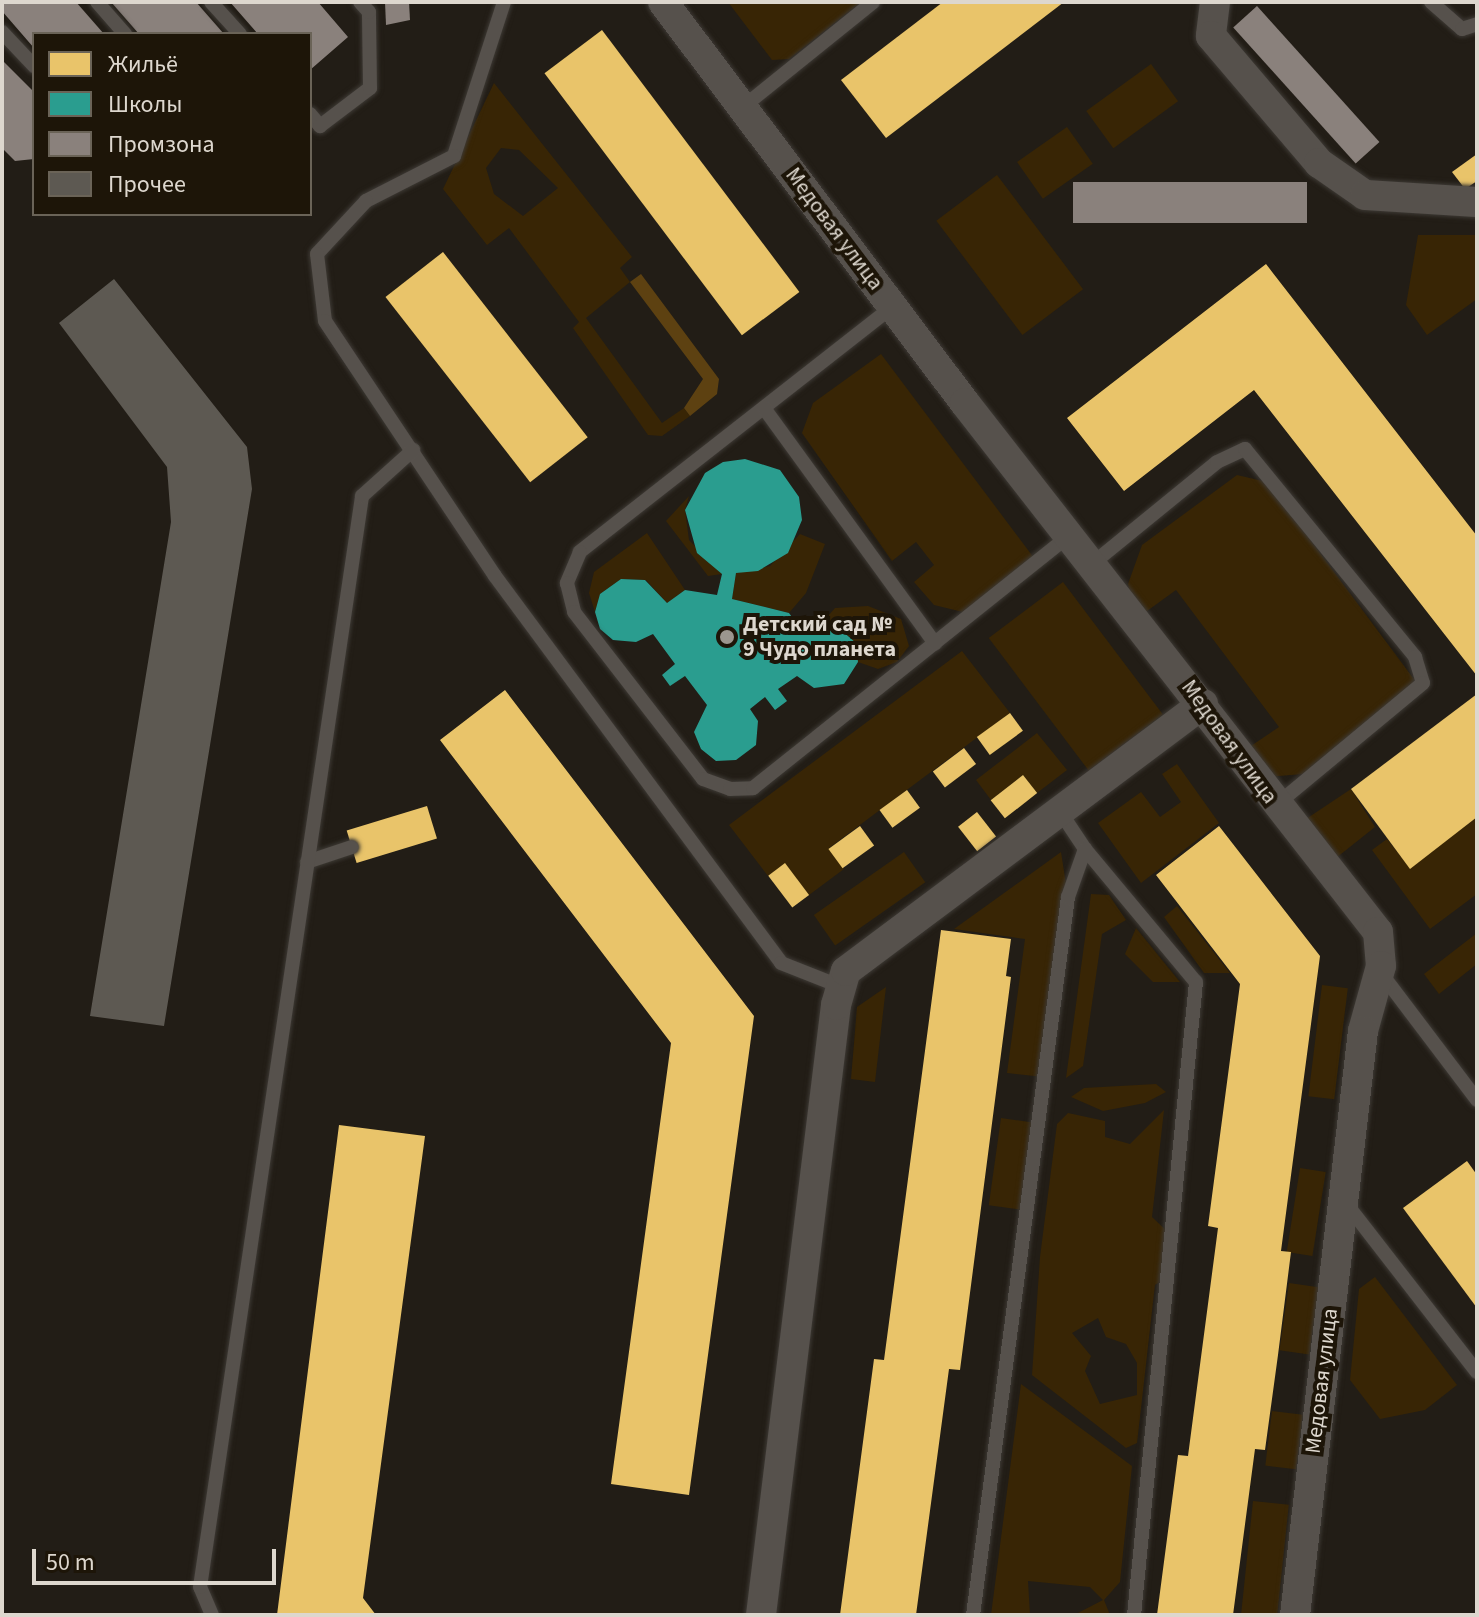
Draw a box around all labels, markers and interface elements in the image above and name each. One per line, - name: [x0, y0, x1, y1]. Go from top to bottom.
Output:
- legend: [32, 32, 312, 216]
- text: Жильё: [108, 47, 178, 82]
- text: Школы: [108, 87, 182, 122]
- text: Промзона: [108, 127, 215, 162]
- street label: Медовая улица: [779, 163, 889, 295]
- text: Прочее: [108, 167, 186, 202]
- place label: Детский сад № 9 Чудо планета: [743, 611, 896, 662]
- marker: Детский сад № 9 Чудо планета: [718, 628, 736, 646]
- street label: Медовая улица: [1175, 675, 1283, 809]
- street label: Медовая улица: [1300, 1307, 1344, 1455]
- scale bar: [36, 1533, 280, 1583]
- text: 50 m: [46, 1545, 95, 1580]

